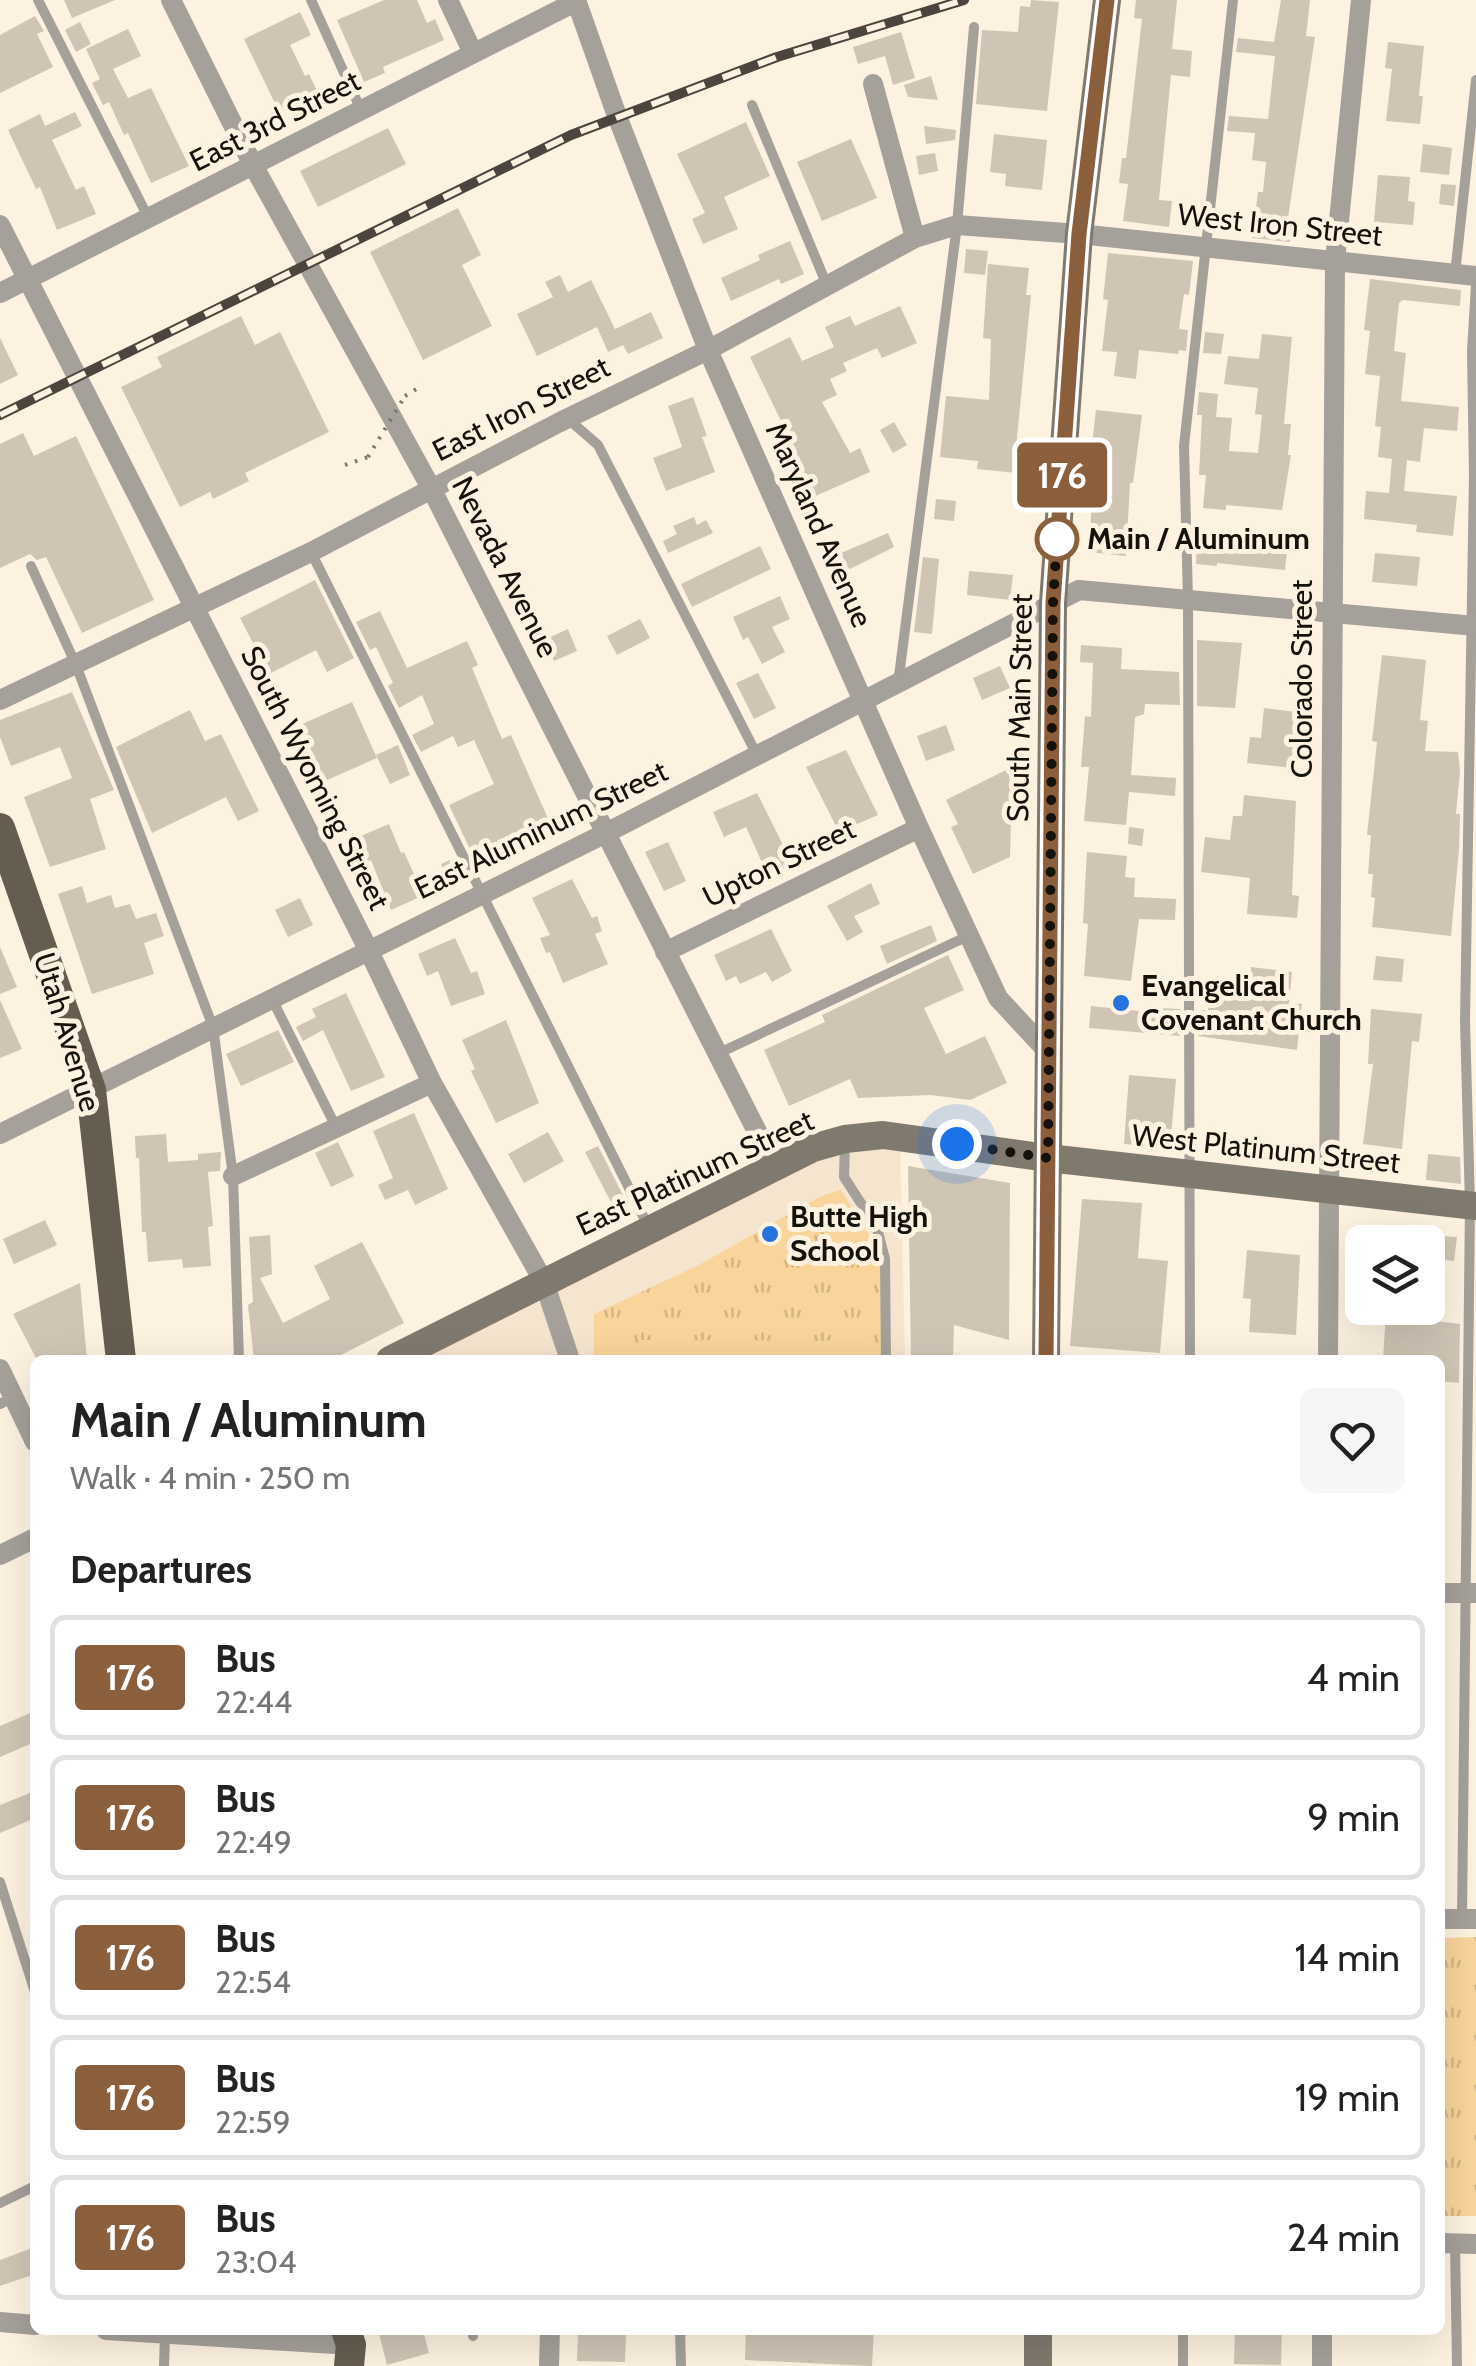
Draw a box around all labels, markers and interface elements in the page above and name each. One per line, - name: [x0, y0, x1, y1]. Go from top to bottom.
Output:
- street label: East 3rd Street: [183, 62, 366, 179]
- street label: West Iron Street: [1176, 195, 1384, 254]
- street label: East Iron Street: [426, 348, 616, 469]
- street label: Maryland Avenue: [758, 417, 881, 633]
- line badge: 176: [1004, 442, 1120, 508]
- text: 176: [1037, 454, 1087, 497]
- street label: Nevada Avenue: [444, 470, 567, 663]
- marker: Main / Aluminum: [1036, 518, 1078, 560]
- place label: Main / Aluminum: [1087, 520, 1310, 557]
- street label: Colorado Street: [1283, 580, 1320, 778]
- street label: South Main Street: [999, 593, 1040, 823]
- street label: South Wyoming Street: [233, 640, 398, 916]
- street label: East Aluminum Street: [408, 752, 673, 907]
- street label: Upton Street: [697, 810, 861, 915]
- street label: Utah Avenue: [26, 948, 109, 1116]
- place label: Evangelical Covenant Church: [1141, 967, 1362, 1038]
- marker: Evangelical Covenant Church: [1110, 992, 1132, 1014]
- street label: East Platinum Street: [570, 1101, 819, 1244]
- street label: West Platinum Street: [1130, 1116, 1402, 1181]
- your location: [932, 1119, 982, 1169]
- place label: Butte High School: [790, 1198, 928, 1269]
- marker: Butte High School: [759, 1223, 781, 1245]
- map controls: [1345, 1225, 1445, 1325]
- button: layers: [1345, 1225, 1445, 1325]
- button: heart: [1300, 1388, 1405, 1493]
- text: Main / Aluminum: [70, 1391, 427, 1449]
- text: Walk · 4 min · 250 m: [70, 1458, 350, 1497]
- text: Departures: [70, 1546, 252, 1593]
- text: Bus: [215, 1635, 276, 1682]
- text: 4 min: [1307, 1654, 1400, 1701]
- text: 176: [105, 1656, 155, 1699]
- text: 22:44: [215, 1682, 292, 1721]
- text: Bus: [215, 1775, 276, 1822]
- text: 9 min: [1307, 1794, 1400, 1841]
- text: 176: [105, 1796, 155, 1839]
- text: 22:49: [215, 1822, 292, 1861]
- text: Bus: [215, 1915, 276, 1962]
- text: 14 min: [1294, 1934, 1400, 1981]
- text: 176: [105, 1936, 155, 1979]
- text: 22:54: [215, 1962, 291, 2001]
- text: Bus: [215, 2055, 276, 2102]
- text: 19 min: [1295, 2074, 1400, 2121]
- text: 176: [105, 2076, 155, 2119]
- text: 22:59: [215, 2102, 291, 2141]
- text: Bus: [215, 2195, 276, 2242]
- text: 24 min: [1287, 2214, 1400, 2261]
- text: 176: [105, 2216, 155, 2259]
- text: 23:04: [215, 2242, 297, 2281]

